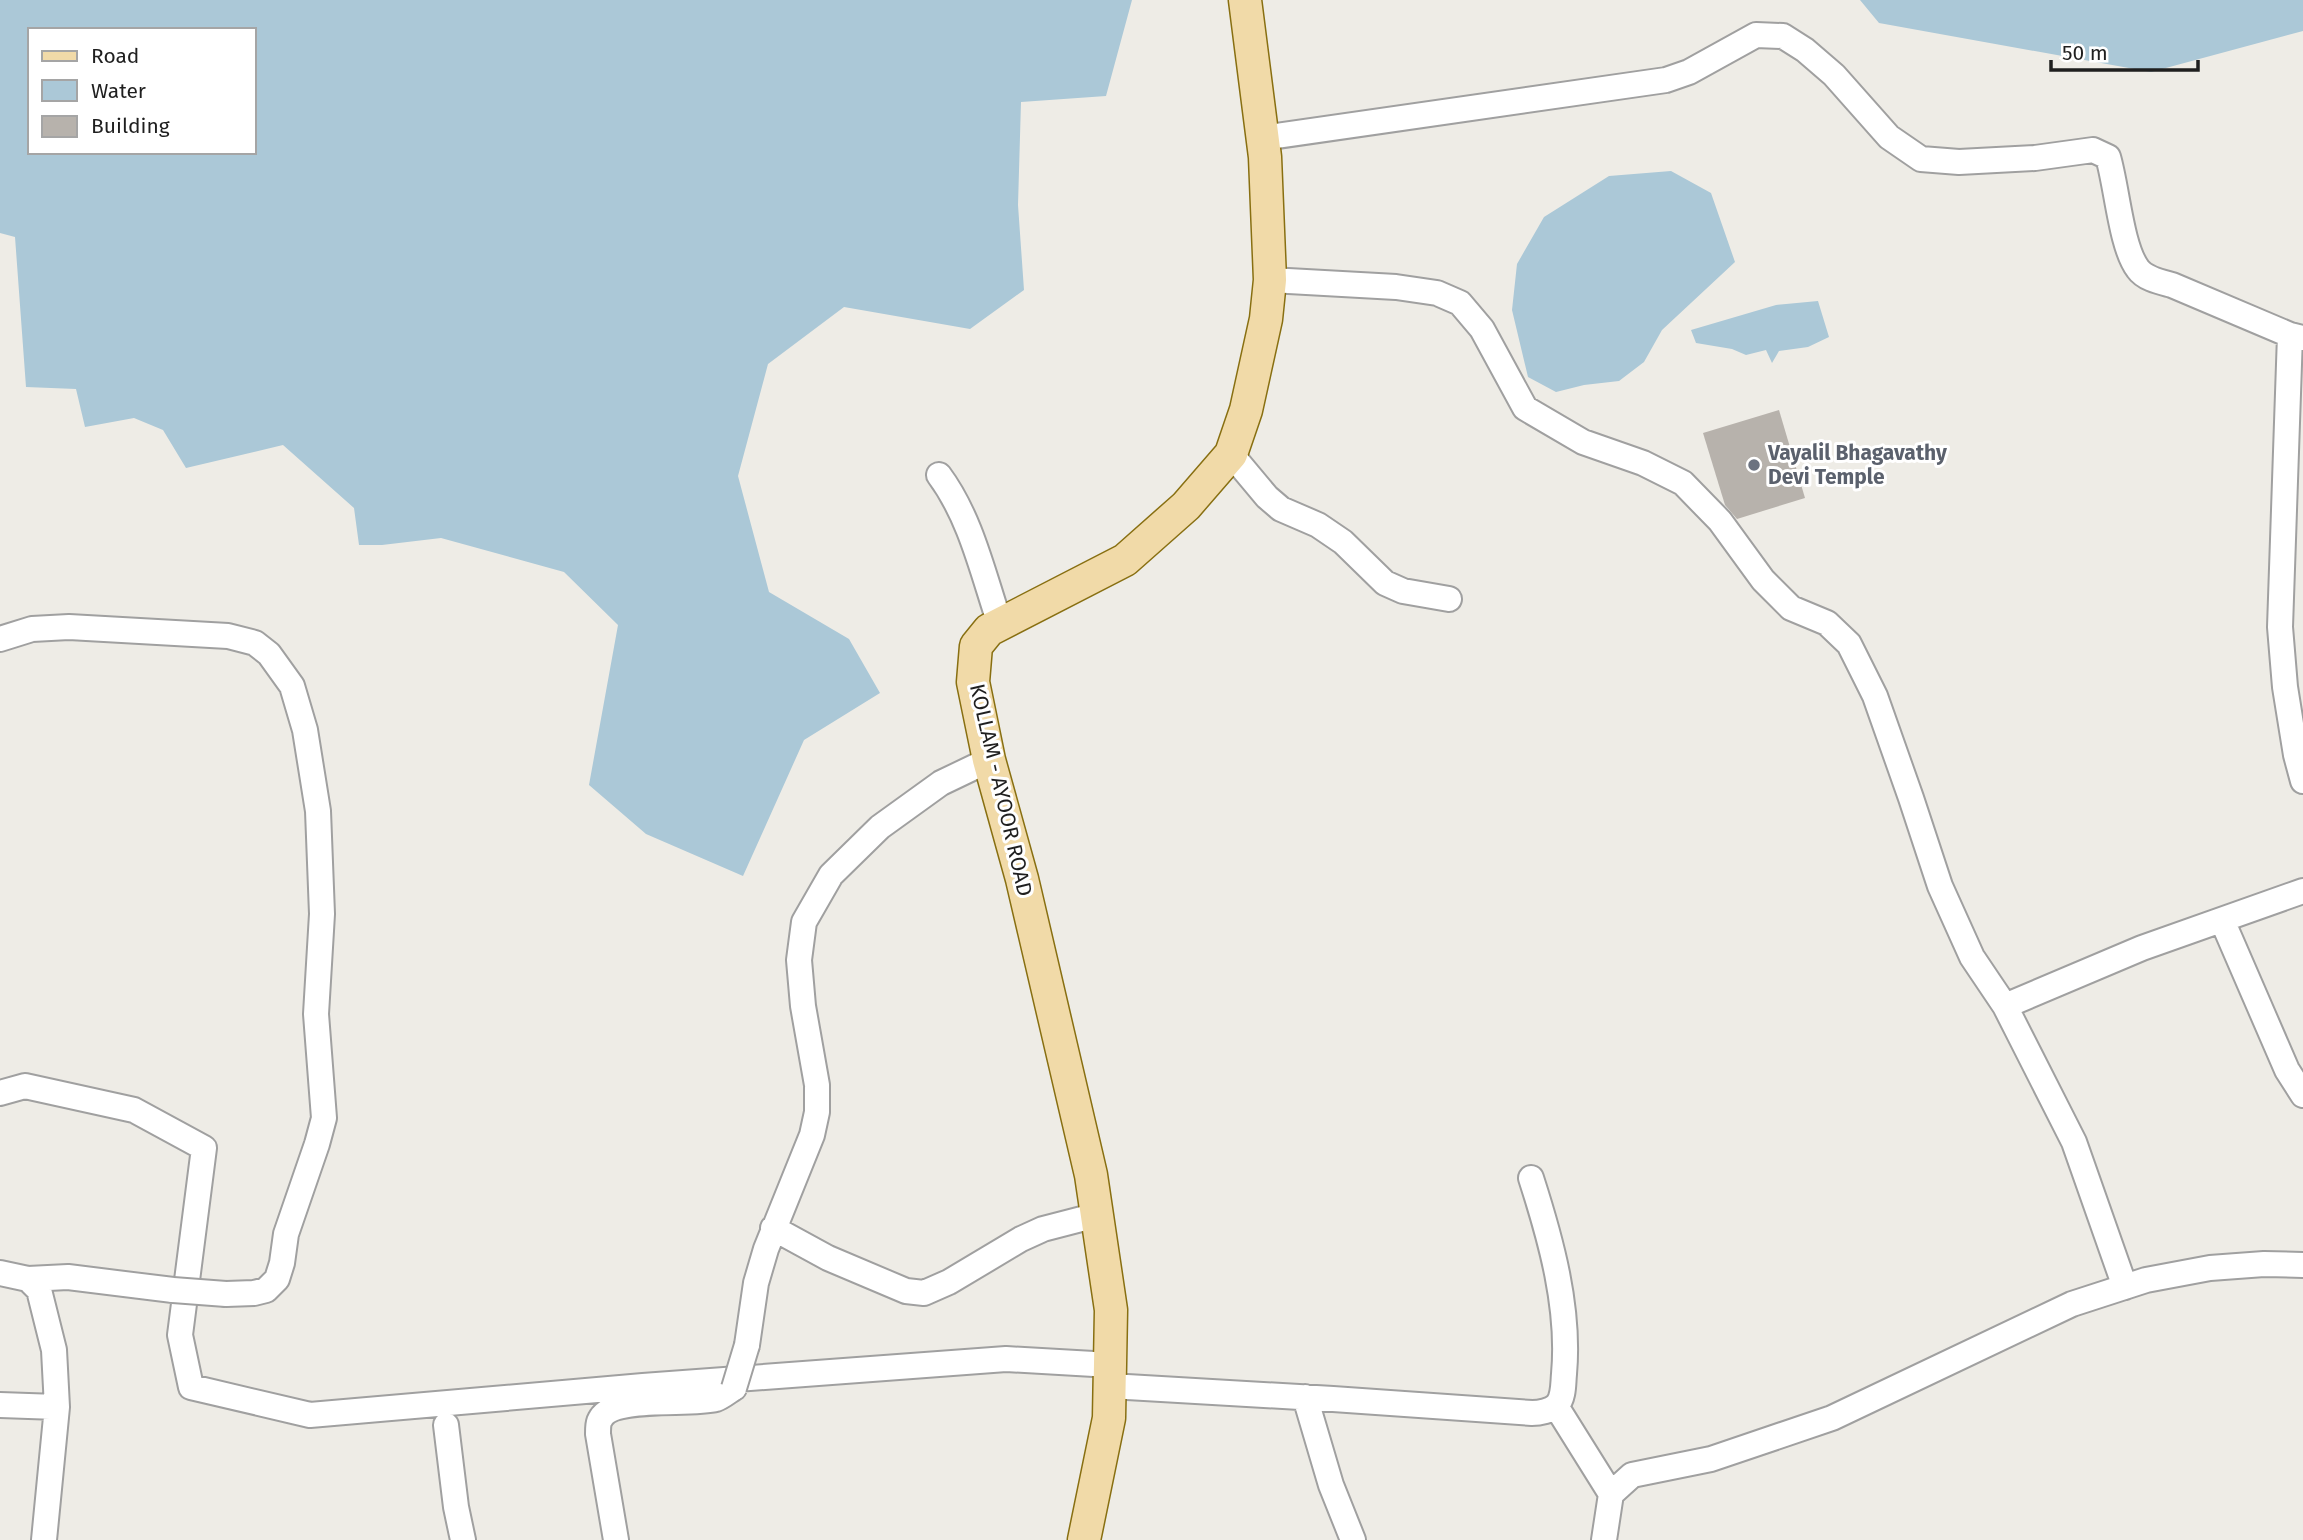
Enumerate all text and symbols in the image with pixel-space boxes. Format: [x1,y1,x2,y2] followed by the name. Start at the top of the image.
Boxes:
[28,28,256,154] legend
[2051,28,2198,72] scale bar
[2062,40,2108,66] text: 50 m
[91,43,139,69] text: Road
[91,78,146,104] text: Water
[91,113,170,139] text: Building
[1767,440,1947,490] place label: Vayalil Bhagavathy Devi Temple
[1746,457,1762,473] marker: Vayalil Bhagavathy Devi Temple
[964,681,1038,899] street label: KOLLAM - AYOOR ROAD

